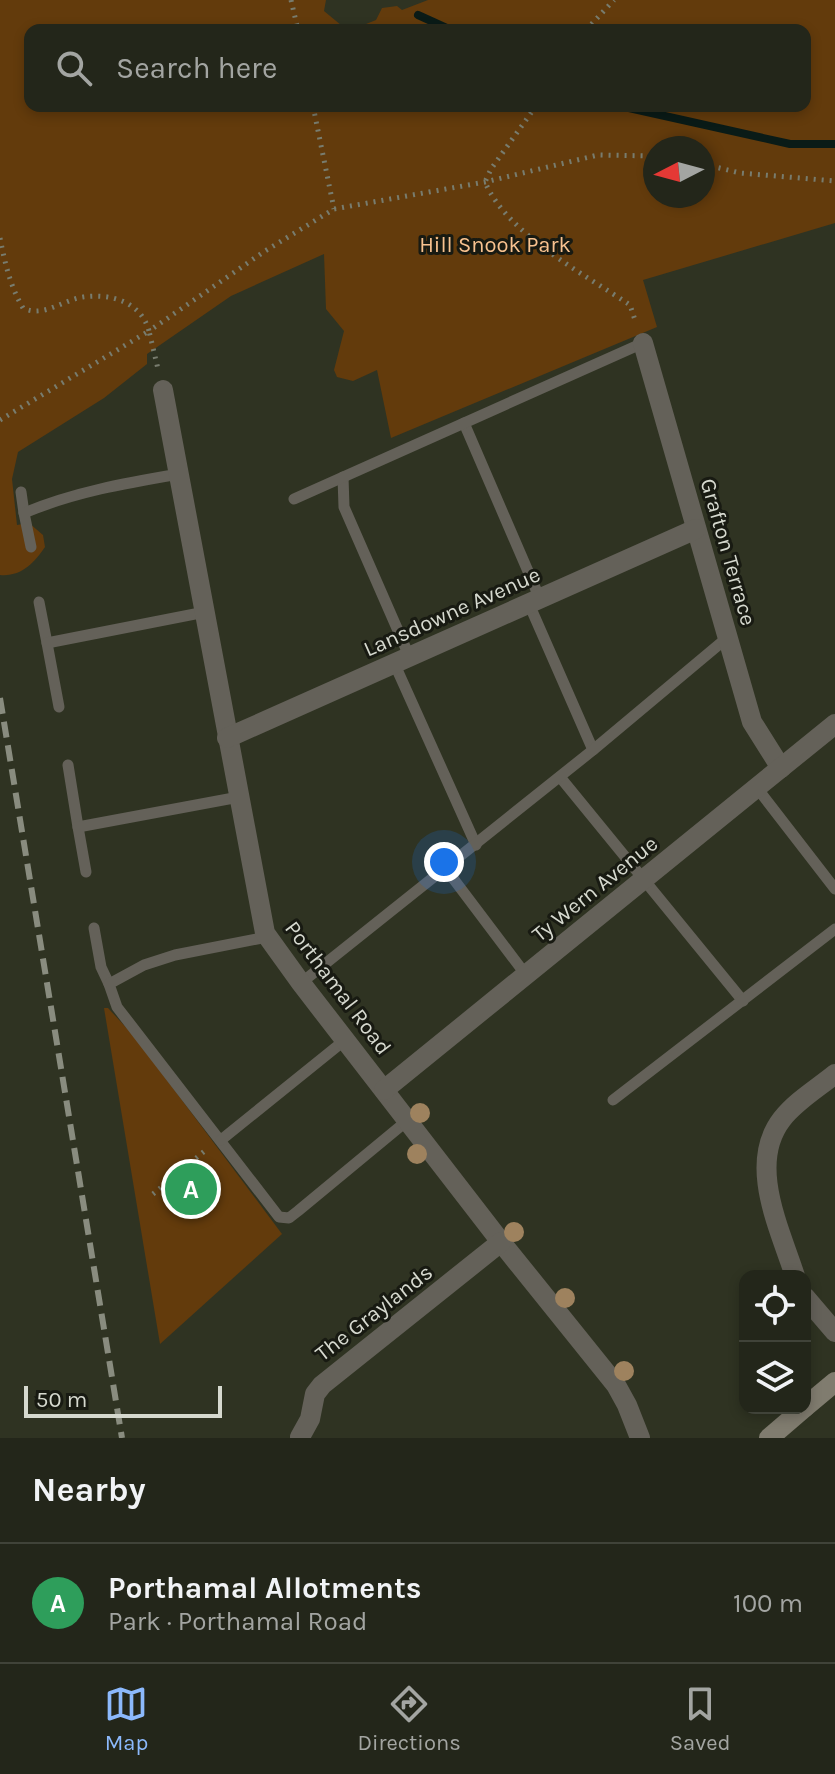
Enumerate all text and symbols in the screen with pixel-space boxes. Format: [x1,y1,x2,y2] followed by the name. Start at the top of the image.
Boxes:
[24,24,811,112] search box
[52,46,96,90] icon: search
[116,50,277,86] text: Search here
[643,136,715,208] north arrow
[419,232,571,258] park label: Hill Snook Park
[695,475,761,629] street label: Grafton Terrace
[360,561,544,663] street label: Lansdowne Avenue
[527,830,663,948] street label: Ty Wern Avenue
[424,842,464,882] your location
[279,916,397,1060] street label: Porthamal Road
[165,1159,217,1219] pin: A
[310,1259,438,1367] street label: The Graylands
[739,1270,811,1414] map controls
[739,1270,811,1342] button: locate
[739,1342,811,1414] button: layers
[24,1382,222,1418] scale bar
[36,1387,87,1413] text: 50 m
[32,1470,146,1510] text: Nearby
[108,1570,422,1606] text: Porthamal Allotments
[50,1588,66,1619] text: A
[733,1588,803,1619] text: 100 m
[108,1606,367,1637] text: Park · Porthamal Road
[104,1682,148,1756] tab: Map
[357,1682,461,1756] tab: Directions
[670,1682,731,1756] tab: Saved

